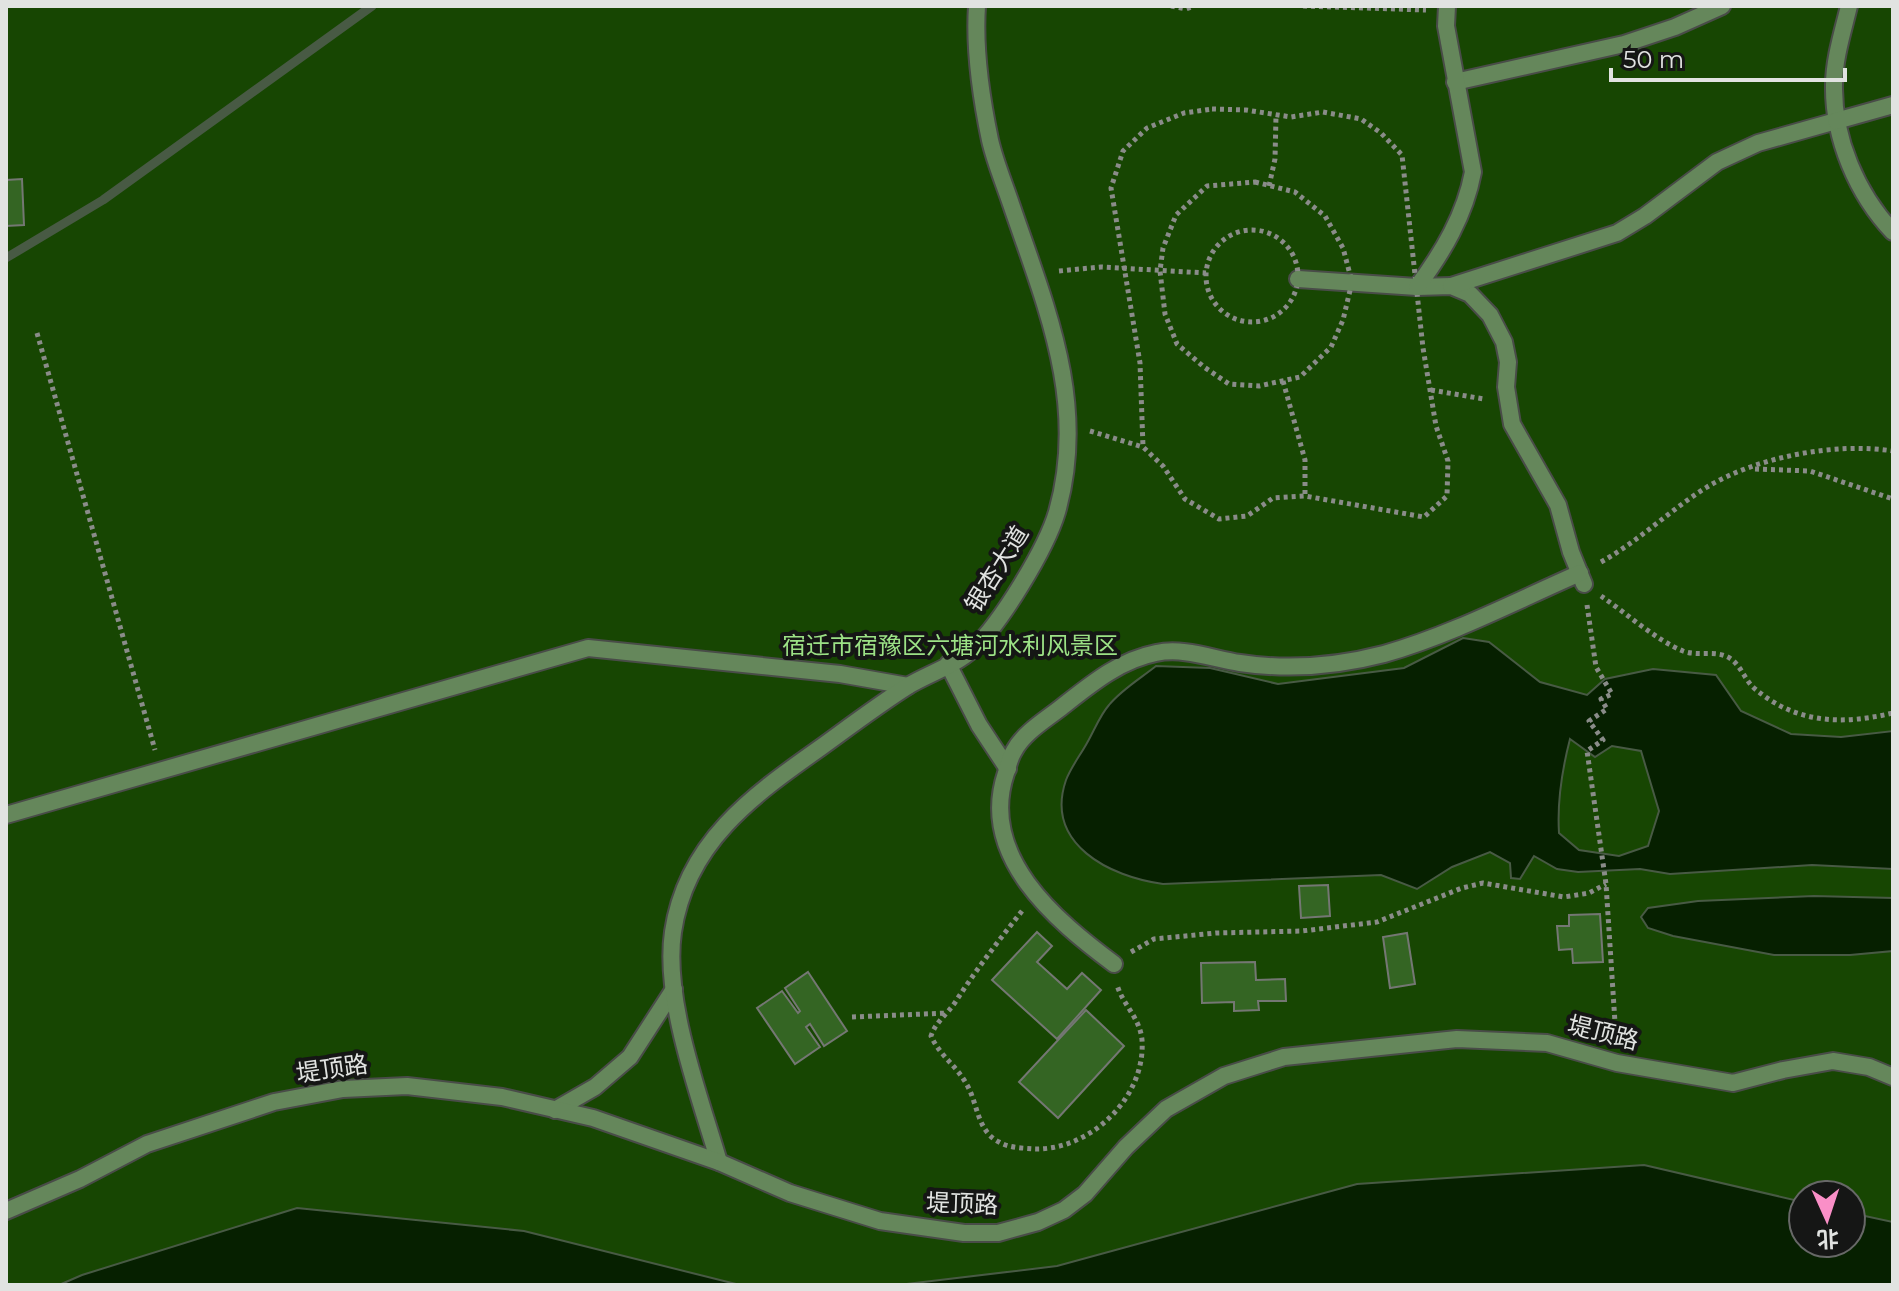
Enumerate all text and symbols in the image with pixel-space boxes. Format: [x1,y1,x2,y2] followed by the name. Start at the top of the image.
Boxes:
[1611,32,1845,82] scale bar
[1623,45,1684,74] text: 50 m
[959,520,1034,617] street label: 银杏大道
[782,631,1118,660] park label: 宿迁市宿豫区六塘河水利风景区
[1565,1010,1642,1055] street label: 堤顶路
[294,1049,370,1088] street label: 堤顶路
[1787,1179,1867,1259] north arrow
[926,1188,999,1219] street label: 堤顶路
[1816,1224,1840,1253] text: 北

